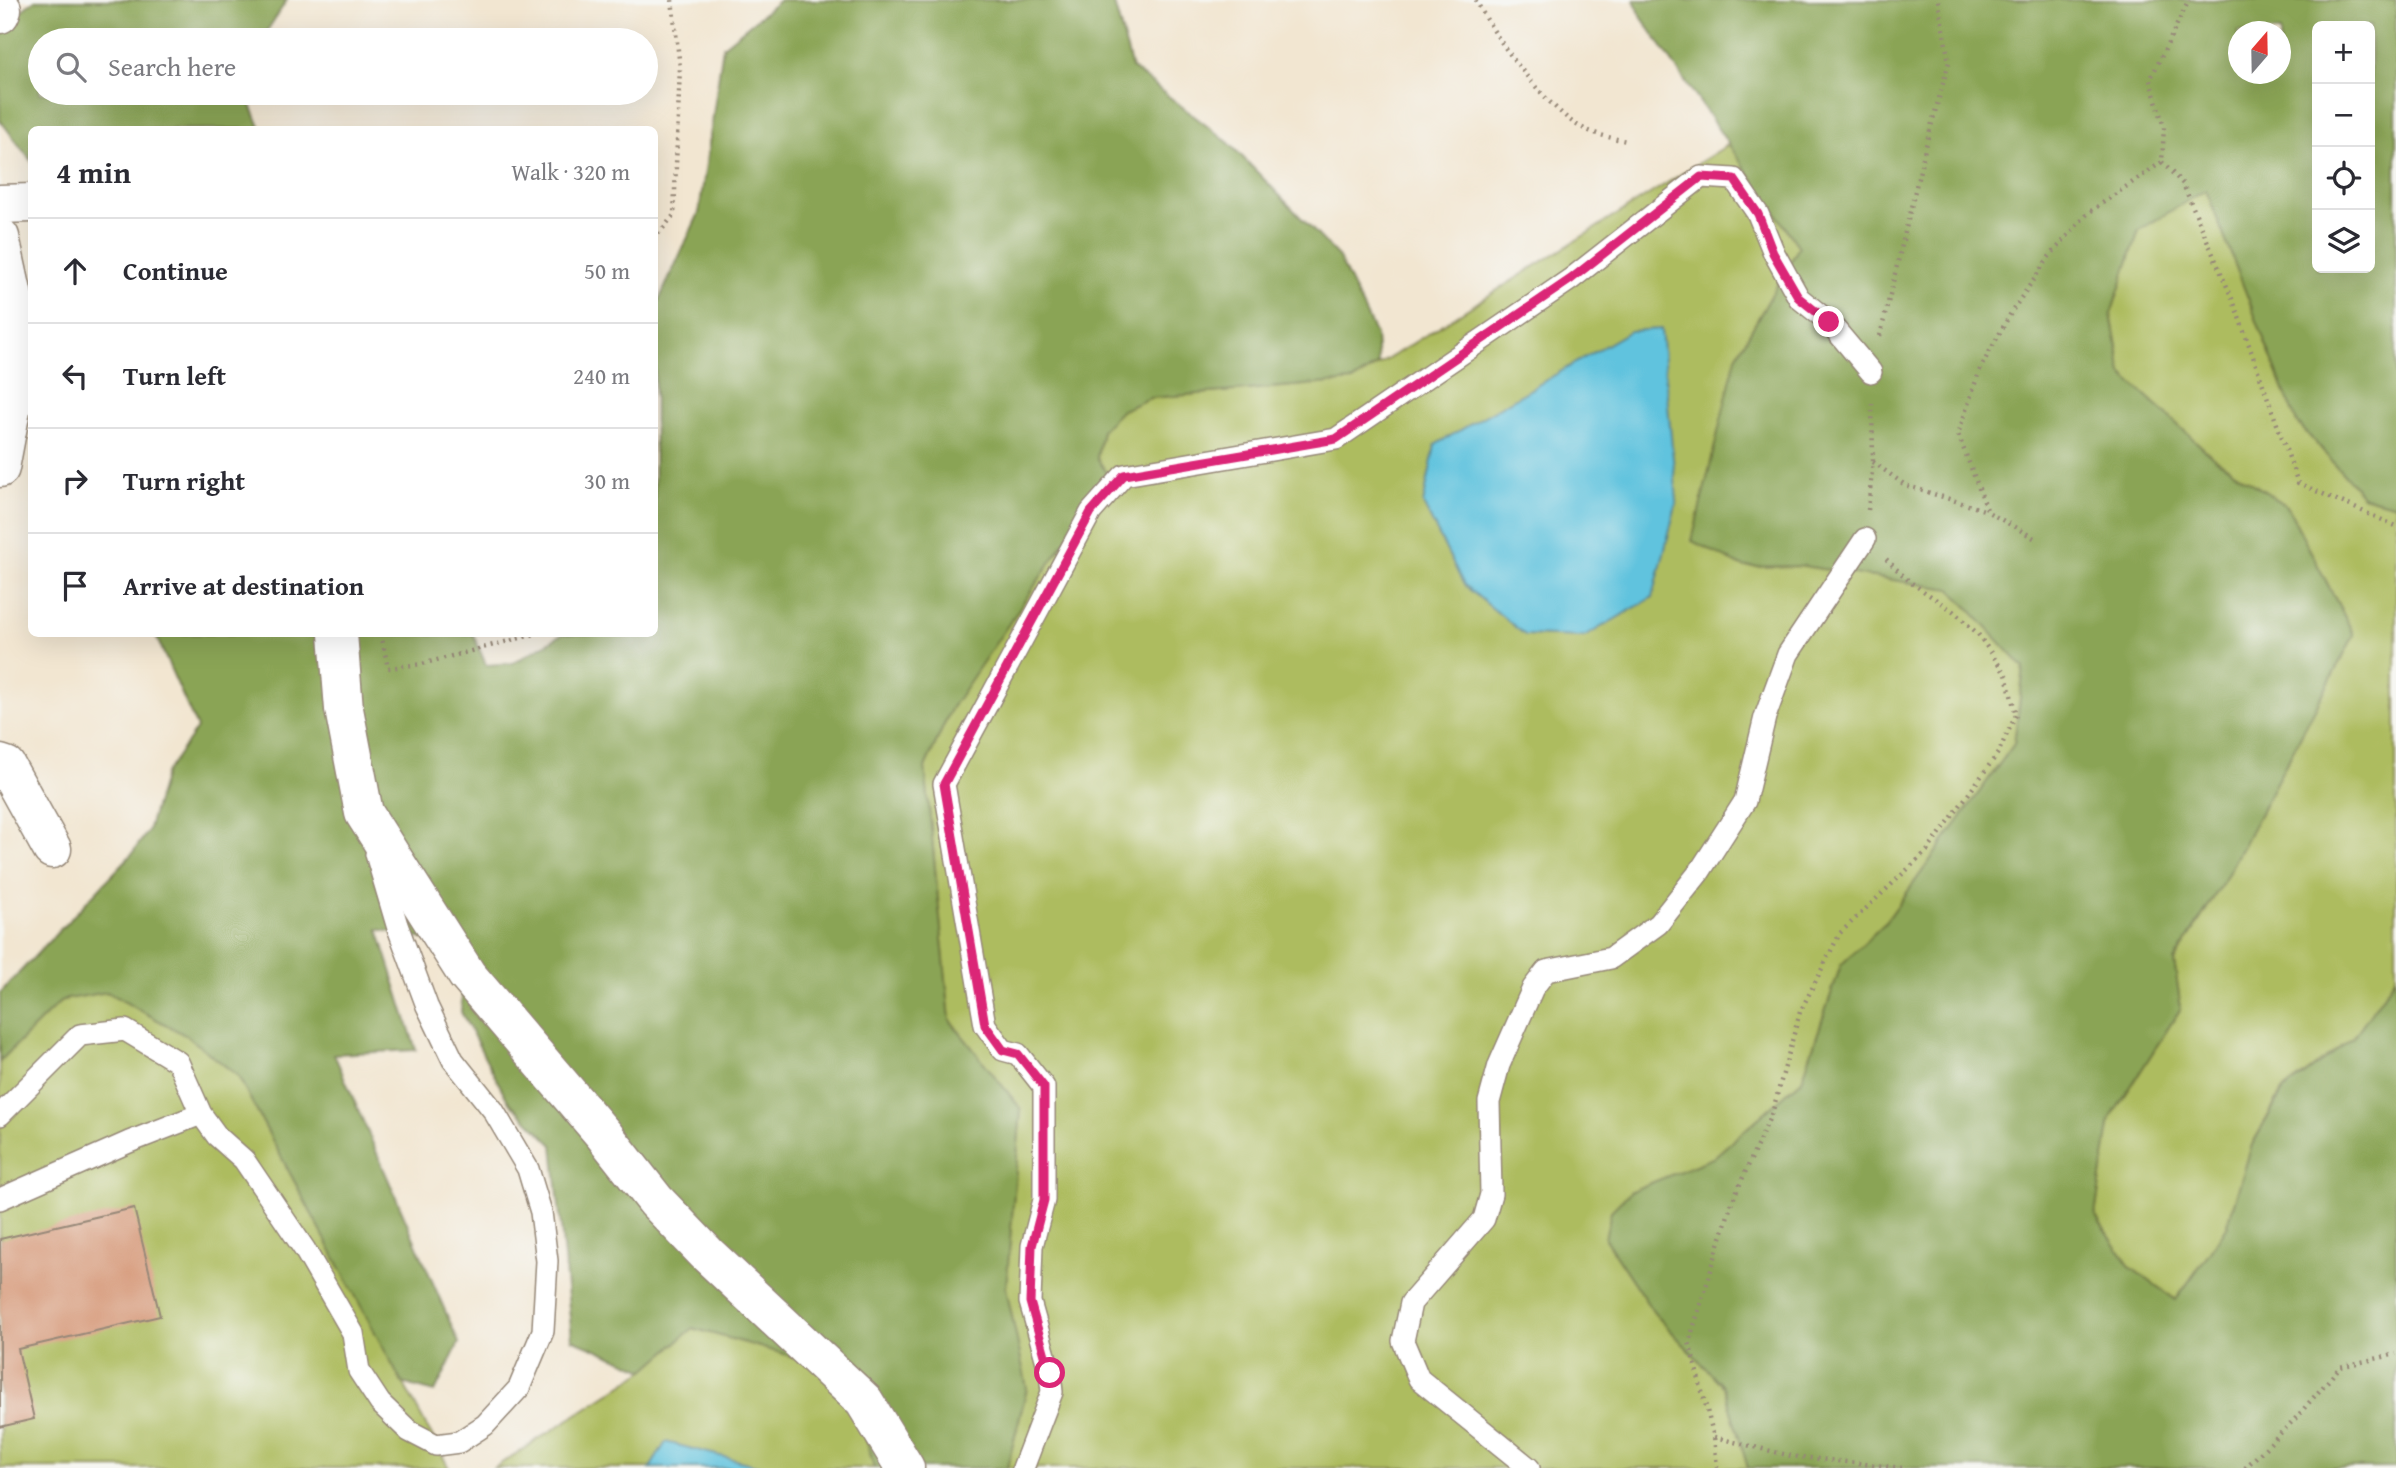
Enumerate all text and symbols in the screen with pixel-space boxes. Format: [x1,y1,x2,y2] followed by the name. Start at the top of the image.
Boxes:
[2228,21,2291,84] north arrow
[2312,21,2375,273] map controls
[2312,21,2375,84] button: +
[28,28,658,105] search box
[108,47,236,86] text: Search here
[52,48,90,86] icon: search
[2312,84,2375,147] button: −
[2312,147,2375,210] button: locate
[56,150,131,194] text: 4 min
[511,155,630,188] text: Walk · 320 m
[2312,210,2375,273] button: layers
[123,251,228,290] text: Continue
[56,252,94,290] icon: ahead
[584,254,630,287] text: 50 m
[1813,306,1844,337] route end
[123,356,226,395] text: Turn left
[56,357,94,395] icon: left
[573,359,630,392] text: 240 m
[123,461,245,500] text: Turn right
[56,462,94,500] icon: right
[584,464,630,497] text: 30 m
[123,566,364,605] text: Arrive at destination
[56,567,94,605] icon: arrive
[1034,1357,1065,1388] route start

